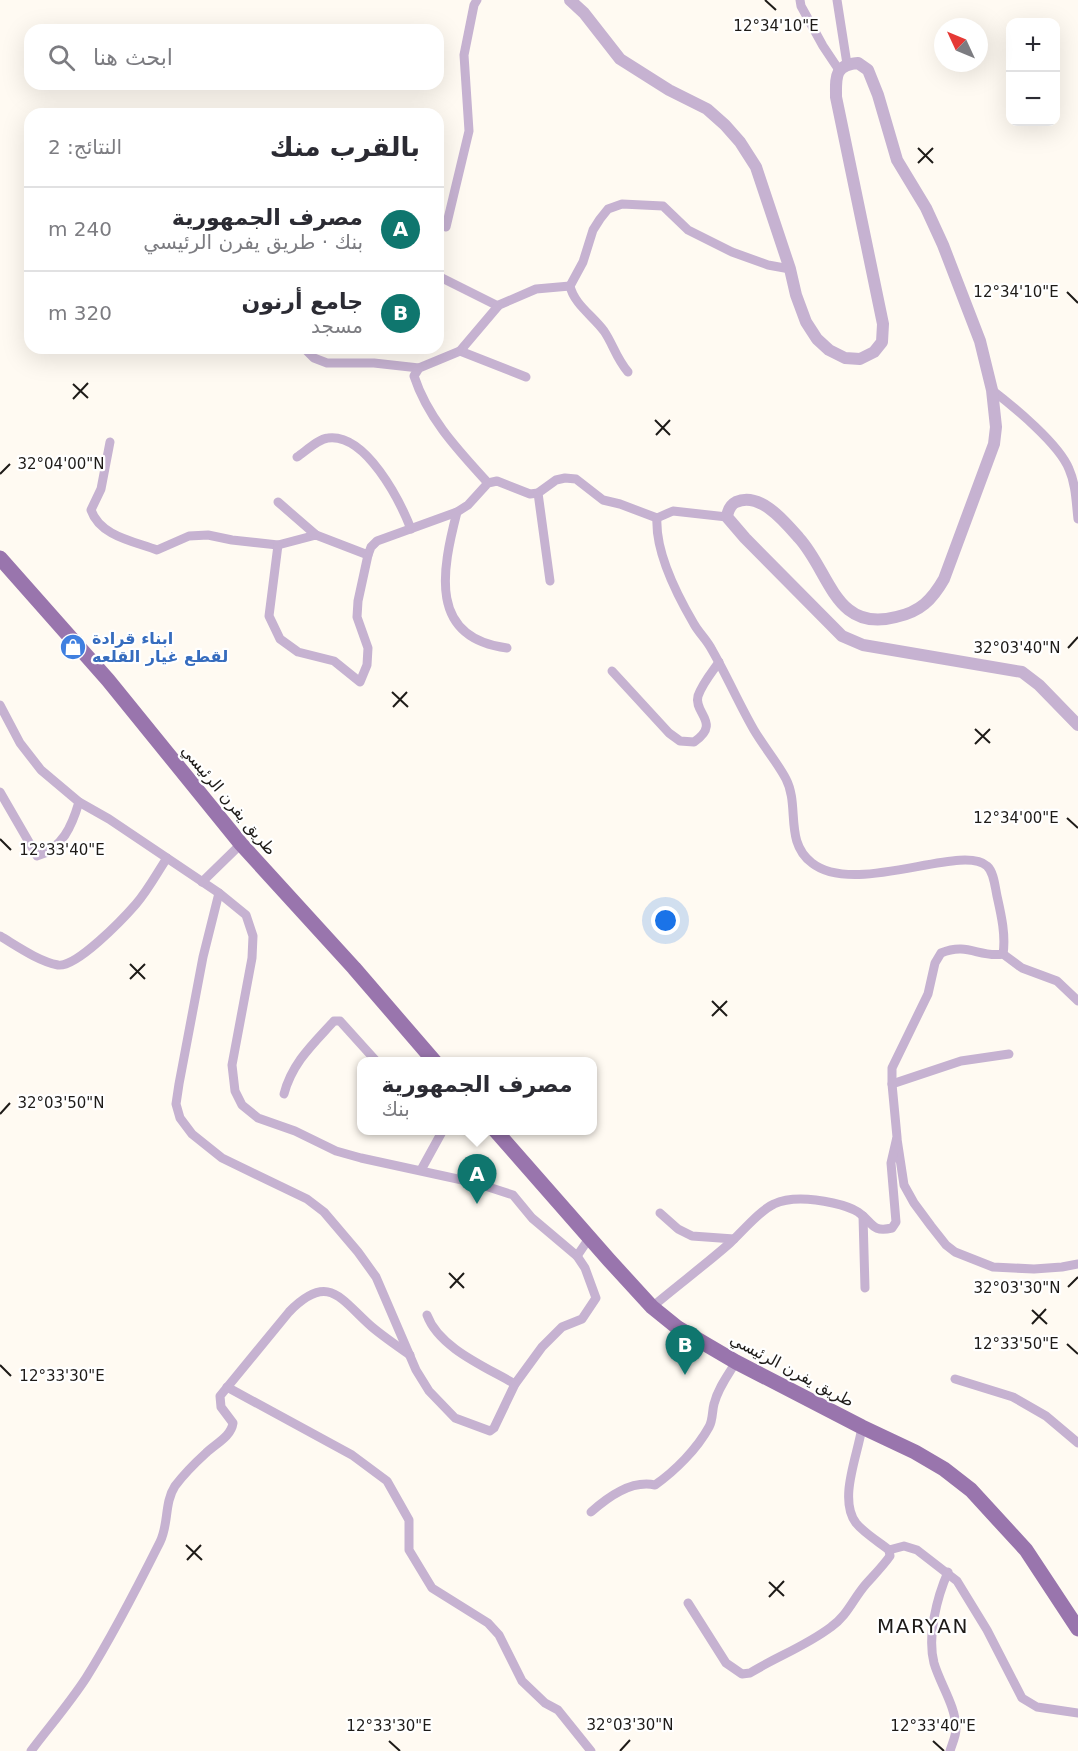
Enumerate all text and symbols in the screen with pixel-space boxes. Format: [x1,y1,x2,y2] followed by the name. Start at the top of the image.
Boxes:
[733,17,819,35] text: 12°34'10"E
[934,18,988,72] north arrow
[1006,18,1060,126] map controls
[1006,18,1060,72] button: +
[24,24,444,90] search box
[45,41,78,74] icon: search
[93,45,173,70] text: ابحث هنا
[1006,72,1060,126] button: −
[270,132,420,162] text: بالقرب منك
[48,135,122,159] text: النتائج: 2
[172,205,363,230] text: مصرف الجمهورية
[48,217,112,241] text: 240 m
[393,217,408,241] text: A
[143,230,363,254] text: بنك · طريق يفرن الرئيسي
[973,283,1059,301] text: 12°34'10"E
[242,289,363,314] text: جامع أرنون
[48,301,112,325] text: 320 m
[393,301,408,325] text: B
[311,314,363,338] text: مسجد
[17,455,105,473] text: 32°04'00"N
[92,629,228,666] place label: ابناء قرادة لقطع غيار القلعه
[58,632,88,662] shop icon: ابناء قرادة لقطع غيار القلعه
[973,639,1061,657] text: 32°03'40"N
[177,741,281,859] street label: طريق يفرن الرئيسي
[973,809,1059,827] text: 12°34'00"E
[19,841,105,859] text: 12°33'40"E
[651,906,680,935] your location
[357,1057,597,1135] popup
[381,1072,573,1097] text: مصرف الجمهورية
[17,1094,105,1112] text: 32°03'50"N
[381,1097,410,1121] text: بنك
[458,1154,496,1204] pin: A
[973,1279,1061,1297] text: 32°03'30"N
[666,1326,704,1375] pin: B
[726,1329,857,1412] street label: طريق يفرن الرئيسي
[973,1335,1059,1353] text: 12°33'50"E
[19,1367,105,1385] text: 12°33'30"E
[877,1614,969,1638] district label: MARYAN
[586,1716,674,1734] text: 32°03'30"N
[346,1717,432,1735] text: 12°33'30"E
[890,1717,976,1735] text: 12°33'40"E

